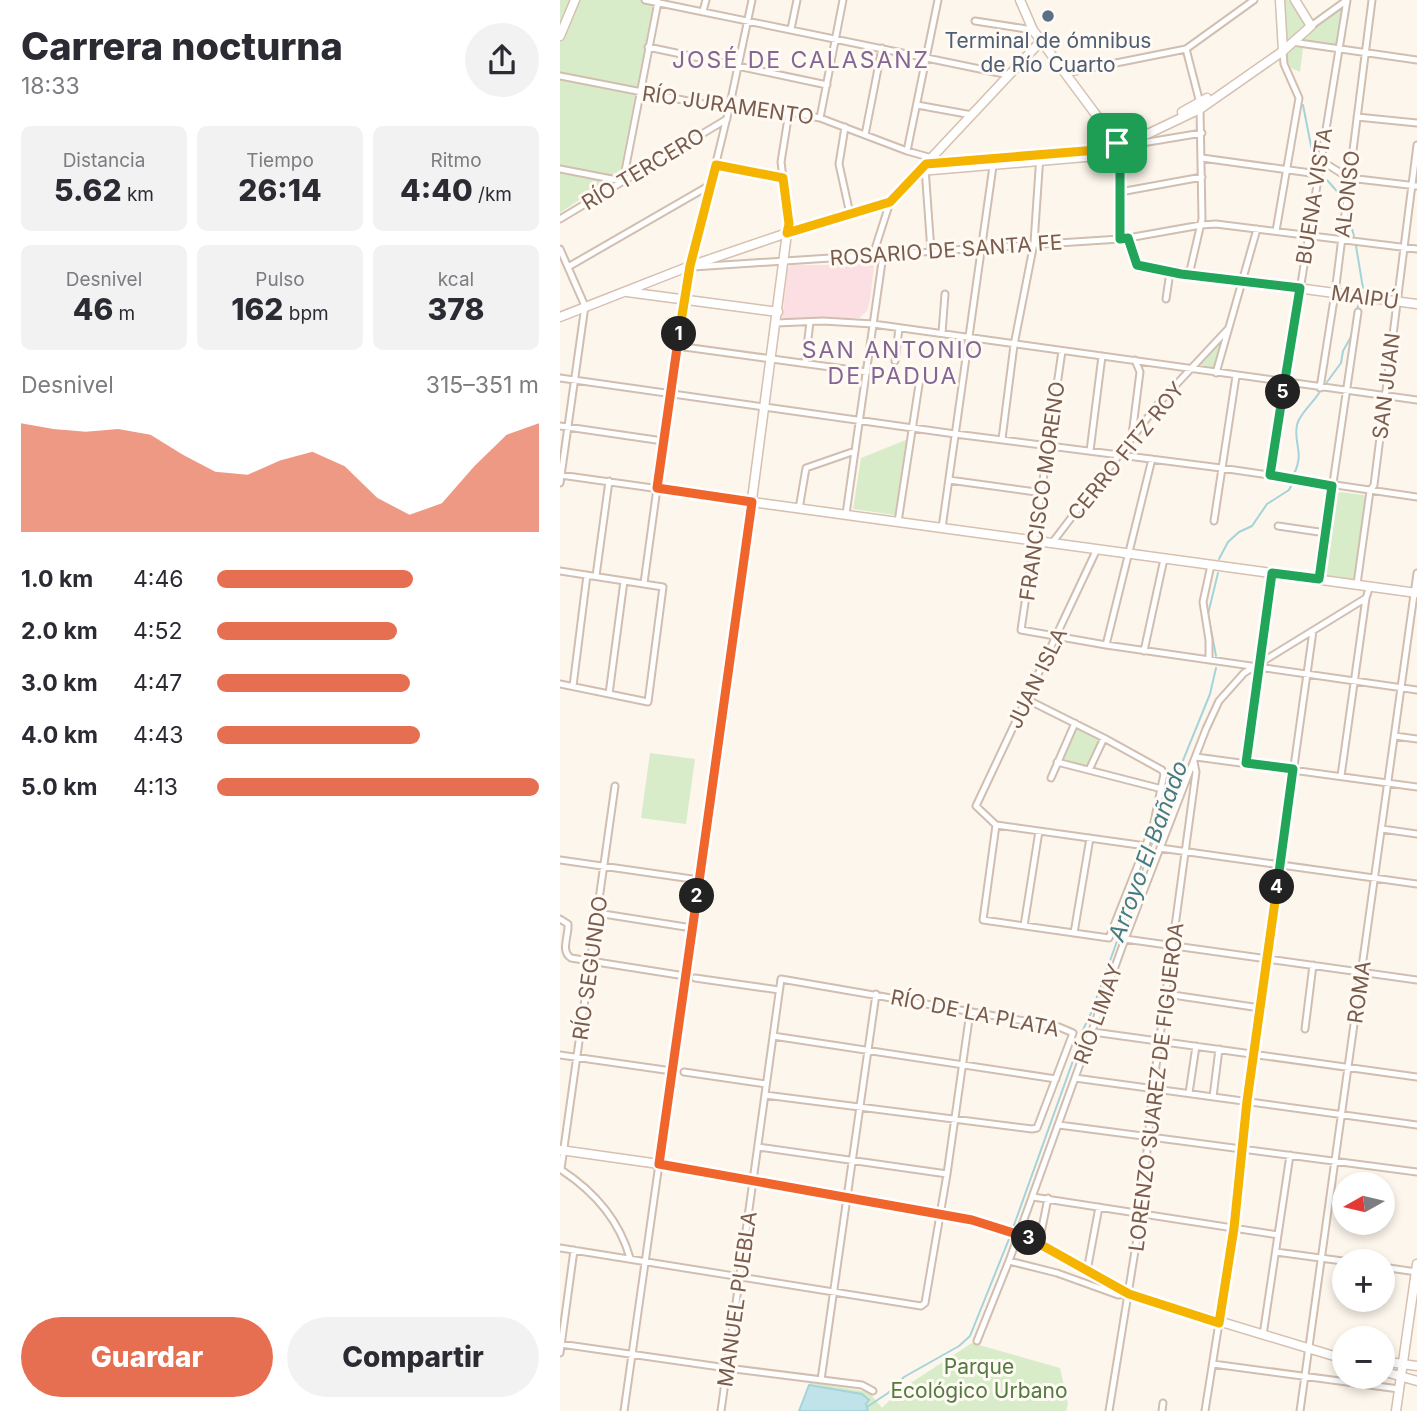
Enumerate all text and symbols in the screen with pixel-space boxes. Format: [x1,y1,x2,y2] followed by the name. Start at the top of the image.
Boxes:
[1040,8,1056,24] marker: Terminal de ómnibus de Río Cuarto
[21,23,343,69] text: Carrera nocturna
[465,23,539,97] button: share
[945,28,1151,77] place label: Terminal de ómnibus de Río Cuarto
[672,46,930,74] district label: JOSÉ DE CALASANZ
[21,72,80,100] text: 18:33
[641,80,816,129] street label: RÍO JURAMENTO
[1087,113,1147,173] pin
[577,122,709,215] street label: RÍO TERCERO
[1098,124,1136,162] icon: arrive
[1291,126,1337,266] street label: BUENA VISTA
[63,149,145,172] text: Distancia
[246,149,314,172] text: Tiempo
[430,149,482,172] text: Ritmo
[1329,149,1365,239] street label: ALONSO
[54,172,122,208] text: 5.62
[238,172,322,208] text: 26:14
[400,172,473,208] text: 4:40
[122,183,154,206] text: km
[473,183,512,206] text: /km
[829,229,1063,271] street label: ROSARIO DE SANTA FE
[66,268,142,291] text: Desnivel
[255,268,305,291] text: Pulso
[438,268,474,291] text: kcal
[1330,279,1401,314] street label: MAIPÚ
[73,291,113,327] text: 46
[231,291,283,327] text: 162
[428,291,484,327] text: 378
[113,302,135,325] text: m
[283,302,329,325] text: bpm
[662,316,696,352] pin: 1
[674,322,683,345] text: 1
[1367,331,1405,441] street label: SAN JUAN
[802,336,984,390] district label: SAN ANTONIO DE PADUA
[21,371,114,399] text: Desnivel
[426,371,539,399] text: 315–351 m
[1266,374,1300,410] pin: 5
[1063,377,1189,525] street label: CERRO FITZ ROY
[1014,380,1070,602] street label: FRANCISCO MORENO
[1276,380,1289,403] text: 5
[21,565,93,593] text: 1.0 km
[133,565,184,593] text: 4:46
[21,617,98,645] text: 2.0 km
[133,617,183,645] text: 4:52
[1002,624,1072,732] street label: JUAN ISLA
[21,669,98,697] text: 3.0 km
[133,669,182,697] text: 4:47
[21,721,98,749] text: 4.0 km
[133,721,184,749] text: 4:43
[1102,757,1194,946] water label: Arroyo El Bañado
[21,773,97,801] text: 5.0 km
[133,773,178,801] text: 4:13
[1260,870,1294,904] pin: 4
[1270,875,1283,898] text: 4
[680,878,714,914] pin: 2
[691,884,702,907] text: 2
[567,894,613,1042] street label: RÍO SEGUNDO
[1123,921,1189,1253] street label: LORENZO SUAREZ DE FIGUEROA
[1342,959,1376,1025] street label: ROMA
[1067,960,1128,1068] street label: RÍO LIMAY
[889,983,1062,1042] street label: RÍO DE LA PLATA
[1332,1172,1395,1236] north arrow
[1332,1172,1395,1389] map controls
[712,1210,762,1388] street label: MANUEL PUEBLA
[1012,1220,1046,1256] pin: 3
[1022,1226,1035,1249] text: 3
[1332,1249,1395,1312] button: +
[21,1317,273,1397] button: Guardar
[287,1317,539,1397] button: Compartir
[1332,1326,1395,1389] button: −
[890,1354,1068,1403] park label: Parque Ecológico Urbano

